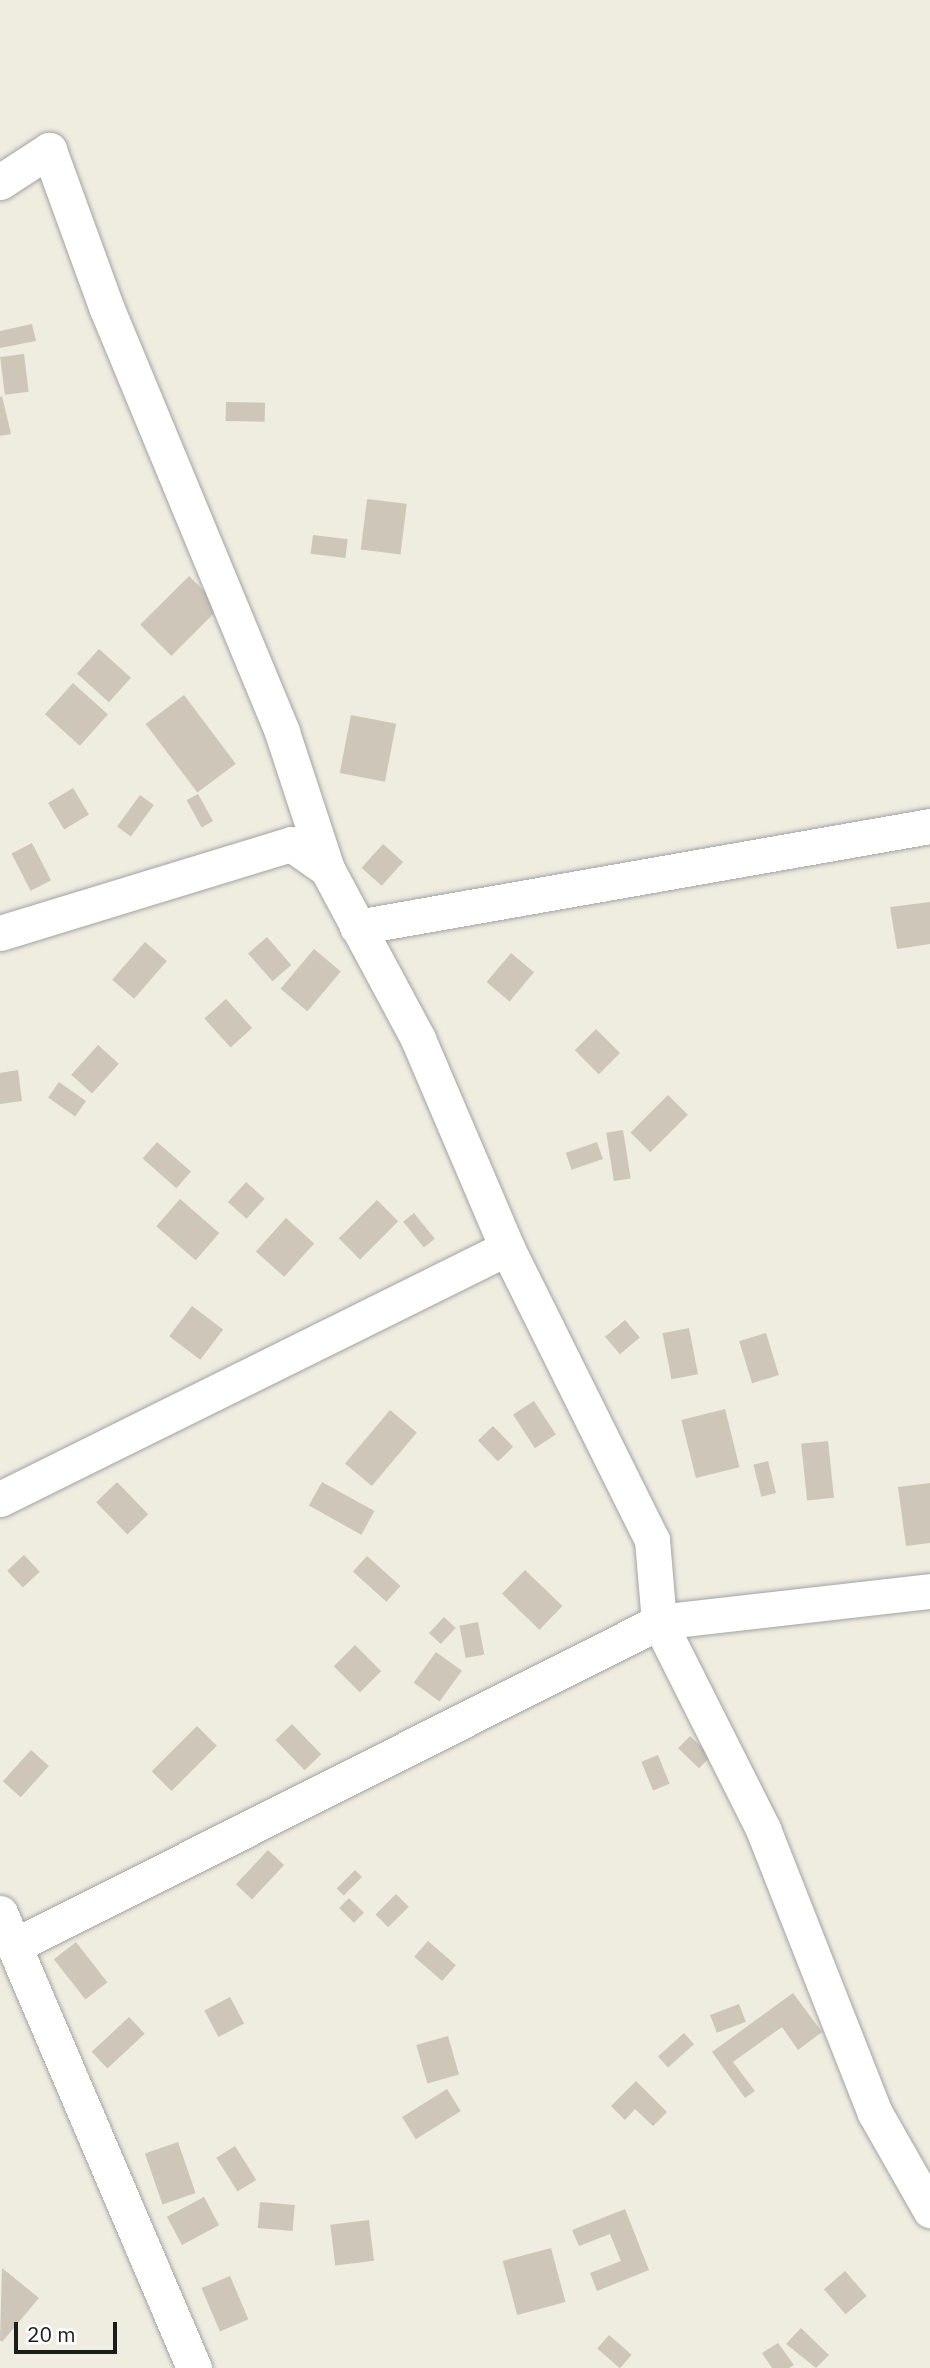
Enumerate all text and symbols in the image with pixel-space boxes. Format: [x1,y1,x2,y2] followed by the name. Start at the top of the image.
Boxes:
[18,2308,121,2352] scale bar
[27,2320,76,2348] text: 20 m

